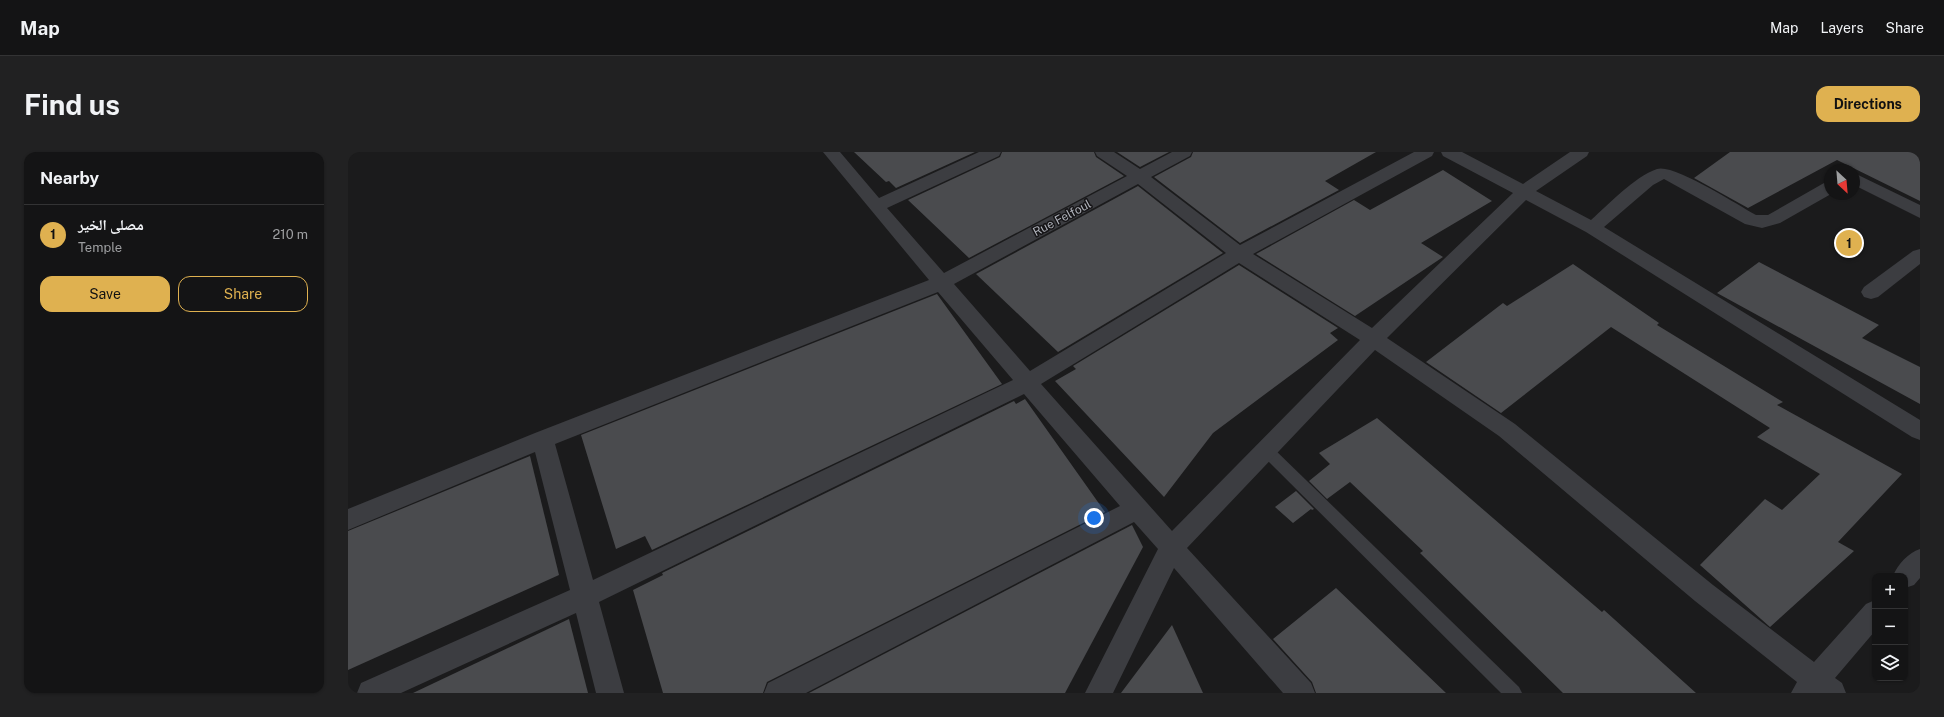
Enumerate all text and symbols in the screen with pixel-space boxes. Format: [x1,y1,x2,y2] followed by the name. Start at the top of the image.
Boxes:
[20,17,60,39] text: Map
[1770,20,1798,36] text: Map
[1820,20,1864,36] text: Layers
[1886,20,1924,36] text: Share
[1816,86,1920,122] button: Directions
[24,88,120,121] text: Find us
[1824,164,1860,200] north arrow
[40,168,99,188] text: Nearby
[1031,197,1094,239] street label: Rue Felfoul
[78,216,144,233] text: مصلى الخير
[50,227,56,242] text: 1
[273,227,308,242] text: 210 m
[1836,228,1862,258] pin: 1
[78,240,122,255] text: Temple
[40,276,170,312] button: Save
[178,276,308,312] button: Share
[1084,508,1104,528] your location
[1872,573,1908,681] map controls
[1872,573,1908,609] button: +
[1872,609,1908,645] button: −
[1872,645,1908,681] button: layers

